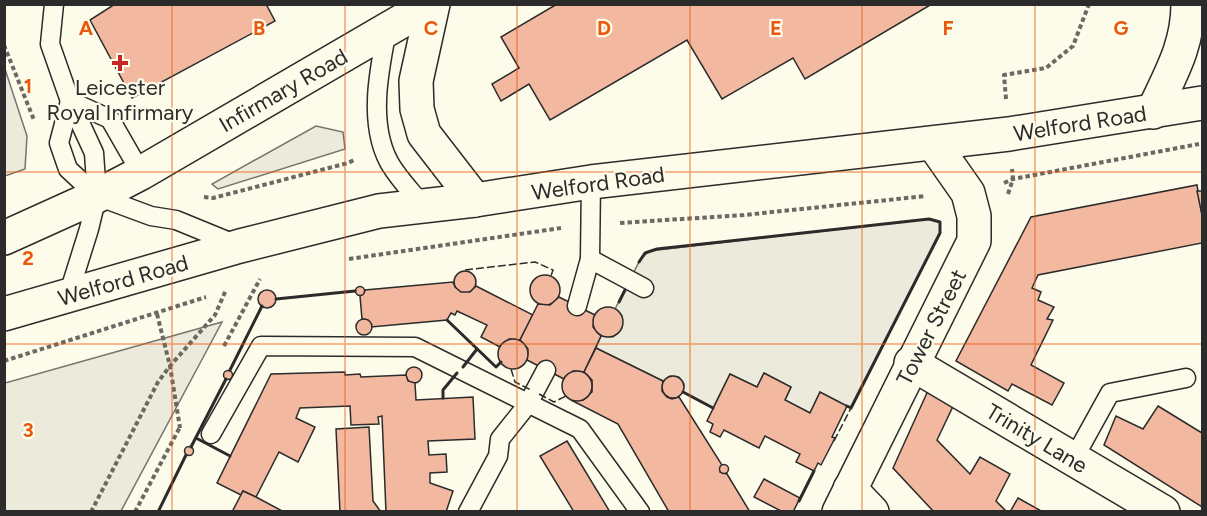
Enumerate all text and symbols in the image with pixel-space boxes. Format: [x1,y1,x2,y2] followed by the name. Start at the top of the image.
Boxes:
[79,16,94,40] text: A
[253,16,265,40] text: B
[424,16,438,40] text: C
[597,16,611,40] text: D
[770,16,782,40] text: E
[942,16,954,40] text: F
[1114,16,1129,40] text: G
[214,43,352,138] street label: Infirmary Road
[111,54,129,72] marker: Leicester Royal Infirmary
[24,74,32,98] text: 1
[47,74,194,126] place label: Leicester Royal Infirmary
[1012,100,1149,147] street label: Welford Road
[530,161,666,206] street label: Welford Road
[22,246,34,270] text: 2
[55,249,191,312] street label: Welford Road
[891,265,972,390] street label: Tower Street
[981,398,1092,479] street label: Trinity Lane
[22,418,34,442] text: 3

